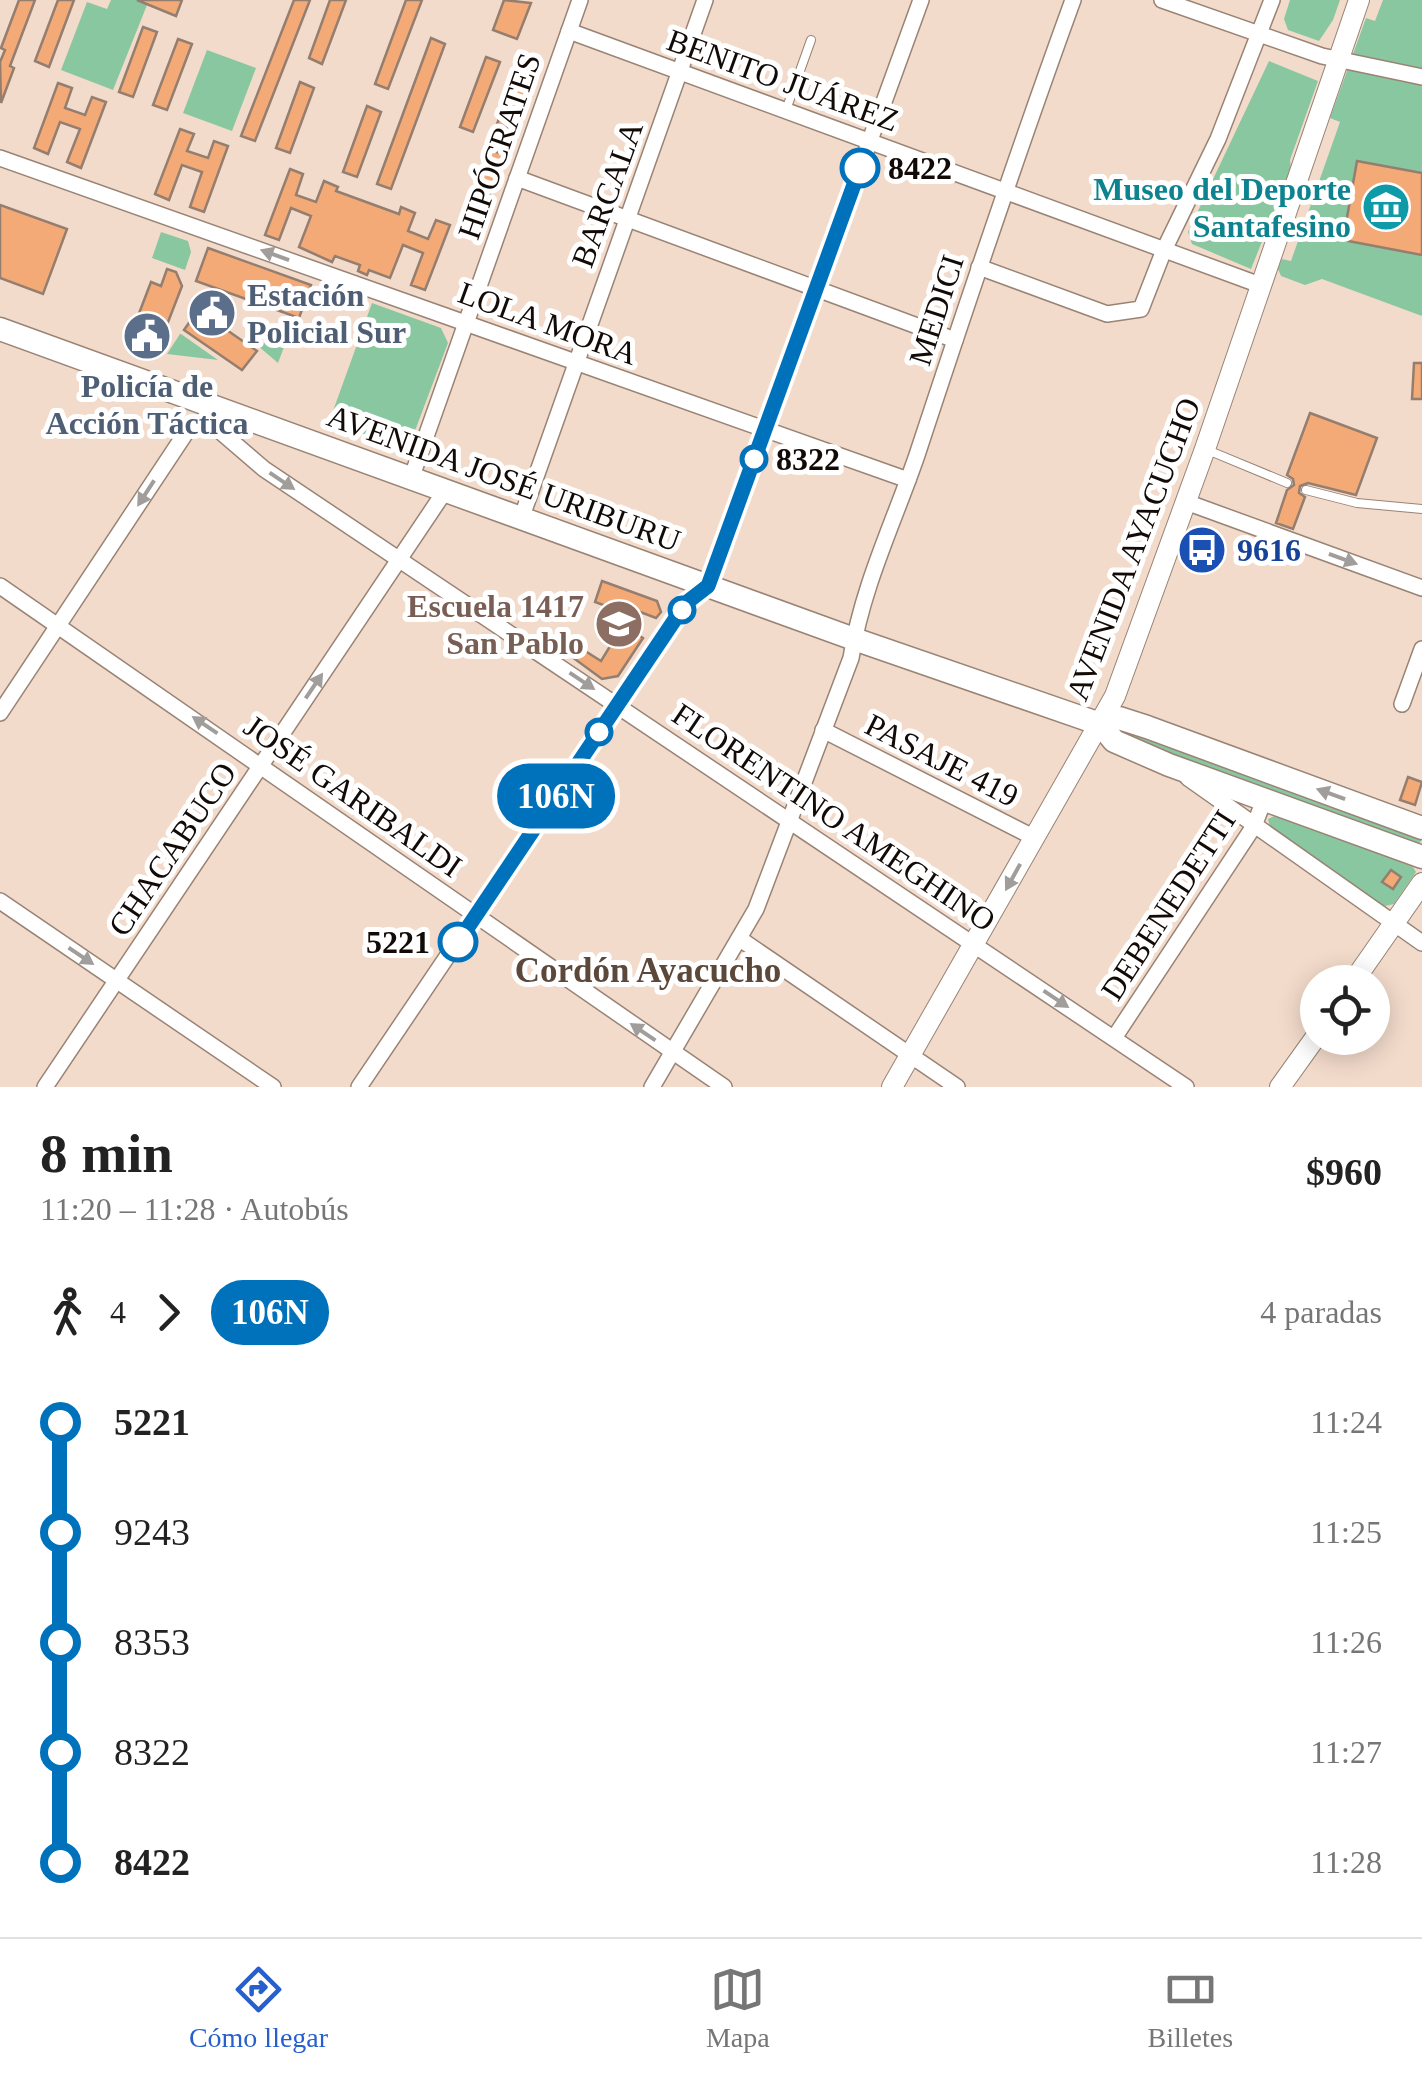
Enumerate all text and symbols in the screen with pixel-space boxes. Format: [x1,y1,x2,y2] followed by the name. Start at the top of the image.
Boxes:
[662,21,904,139] street label: BENITO JUÁREZ
[450,49,548,243] street label: HIPÓCRATES
[564,116,650,272] street label: BARCALA
[841,149,879,187] marker: 8422
[888,150,952,186] place label: 8422
[1093,171,1351,244] place label: Museo del Deporte Santafesino
[1360,181,1412,233] museum icon: Museo del Deporte Santafesino
[259,247,289,262] one-way arrow
[901,250,971,370] street label: MEDICI
[454,274,642,372] street label: LOLA MORA
[247,277,406,350] place label: Estación Policial Sur
[186,287,238,339] public building icon: Estación Policial Sur
[121,310,173,362] public building icon: Policía de Acción Táctica
[46,368,248,441] place label: Policía de Acción Táctica
[1059,393,1207,705] street label: AVENIDA AYACUCHO
[323,397,685,559] street label: AVENIDA JOSÉ URIBURU
[776,441,840,477] place label: 8322
[741,446,767,472] marker: 8322
[269,472,296,490] one-way arrow
[137,479,156,507] one-way arrow
[1176,524,1228,576] bus stop icon: 9616
[1237,532,1301,568] place label: 9616
[1329,552,1359,567] one-way arrow
[407,588,584,661] place label: Escuela 1417 San Pablo
[669,597,695,623] unlabelled marker
[593,598,645,650] school or university icon: Escuela 1417 San Pablo
[568,671,595,690] one-way arrow
[304,673,322,700] one-way arrow
[666,695,1002,939] street label: FLORENTINO AMEGHINO
[859,706,1025,814] street label: PASAJE 419
[237,708,469,884] street label: JOSÉ GARIBALDI
[191,717,218,735] one-way arrow
[586,719,612,745] unlabelled marker
[101,756,243,942] street label: CHACABUCO
[486,764,626,828] line badge: 106N
[517,777,595,816] text: 106N
[1315,786,1345,801] one-way arrow
[1093,804,1243,1006] street label: DEBENEDETTI
[1005,863,1023,891] one-way arrow
[439,923,477,961] marker: 5221
[366,924,430,960] place label: 5221
[67,946,94,965] one-way arrow
[515,951,781,990] district label: Cordón Ayacucho
[1300,965,1390,1055] map controls
[1300,965,1390,1055] button: locate
[1043,989,1070,1008] one-way arrow
[630,1023,657,1042] one-way arrow
[40,1123,173,1184] text: 8 min
[1306,1151,1382,1193] text: $960
[40,1191,349,1227] text: 11:20 – 11:28 · Autobús
[40,1285,95,1340] icon: walk
[141,1285,196,1340] icon: forward
[231,1293,309,1332] text: 106N
[110,1294,126,1330] text: 4
[1260,1294,1382,1330] text: 4 paradas
[114,1401,190,1443] text: 5221
[1310,1404,1382,1440] text: 11:24
[114,1511,190,1553] text: 9243
[1310,1514,1382,1550] text: 11:25
[114,1621,190,1663] text: 8353
[1310,1624,1382,1660] text: 11:26
[114,1731,190,1773] text: 8322
[1310,1734,1382,1770] text: 11:27
[114,1841,190,1883] text: 8422
[1310,1844,1382,1880] text: 11:28
[189,1962,328,2054] tab: Cómo llegar
[706,1962,770,2054] tab: Mapa
[1148,1962,1233,2054] tab: Billetes

